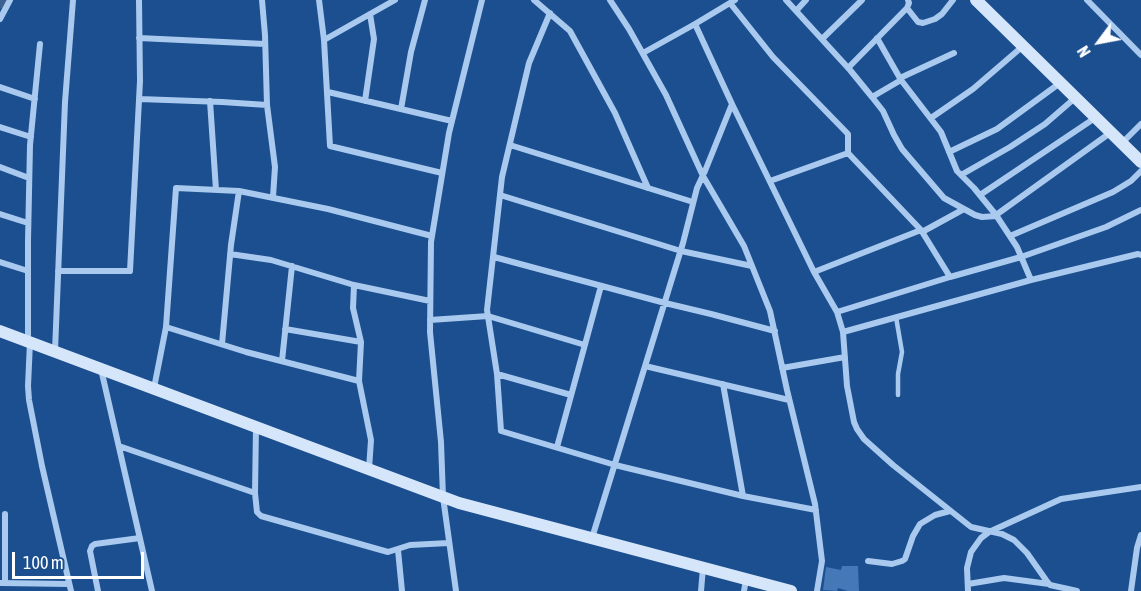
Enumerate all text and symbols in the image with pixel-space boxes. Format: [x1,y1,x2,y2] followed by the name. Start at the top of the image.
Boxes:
[1069,12,1129,72] north arrow
[1074,43,1094,60] text: N
[15,540,147,578] scale bar
[23,552,64,573] text: 100 m

